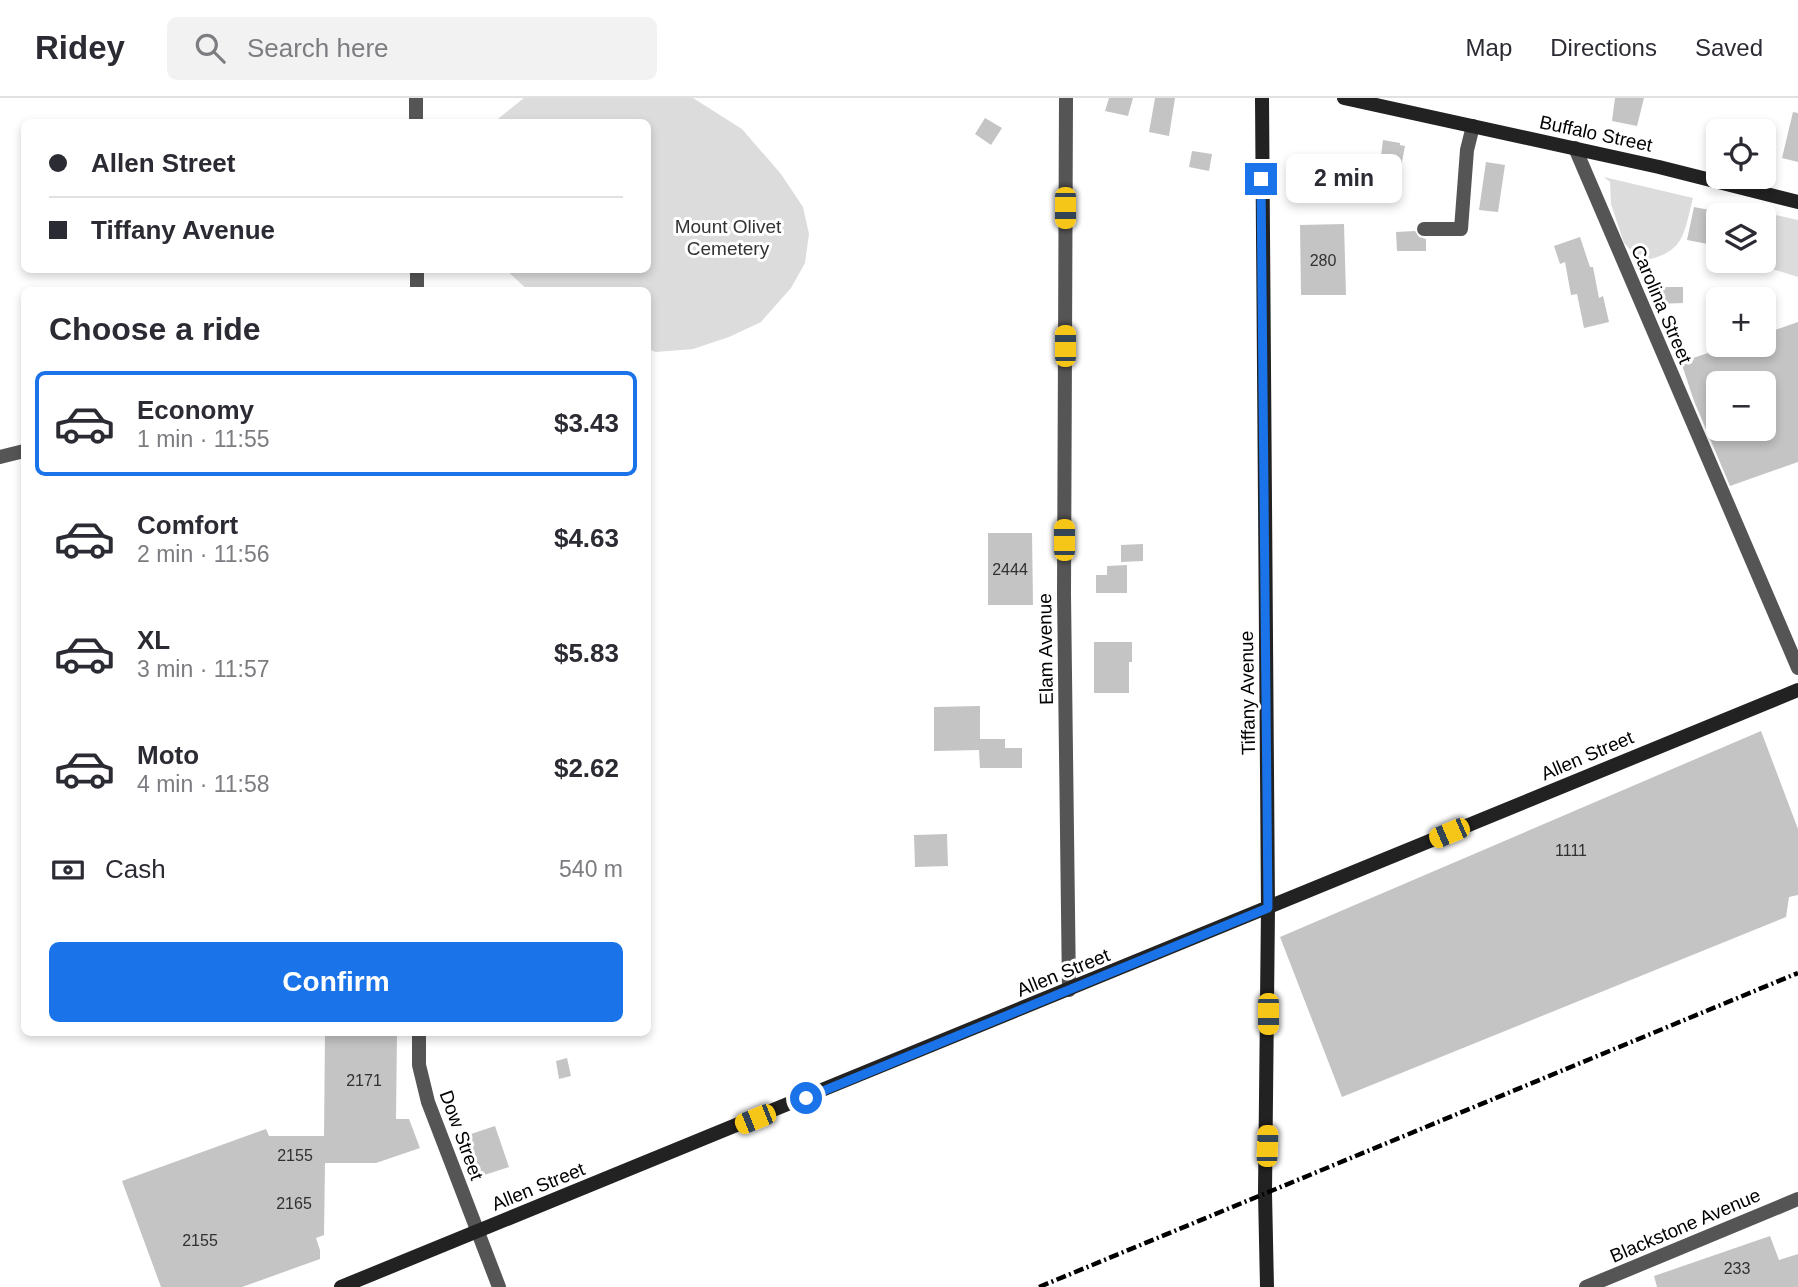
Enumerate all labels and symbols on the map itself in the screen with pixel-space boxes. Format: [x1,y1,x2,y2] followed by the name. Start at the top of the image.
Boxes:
[1538,111,1655,156] street label: Buffalo Street
[1286,154,1401,204] callout: 2 min
[1245,163,1277,195] route end
[1055,187,1076,229] car
[675,216,782,259] park label: Mount Olivet Cemetery
[1627,242,1696,367] street label: Carolina Street
[1310,252,1336,269] house number: 280
[1055,325,1076,367] car
[1054,519,1075,561] car
[992,561,1028,578] house number: 2444
[1034,593,1057,705] street label: Elam Avenue
[1236,631,1259,755] street label: Tiffany Avenue
[1538,726,1637,784] street label: Allen Street
[1426,815,1473,851] car
[1555,842,1587,859] house number: 1111
[1014,944,1113,1001] street label: Allen Street
[1258,993,1279,1035] car
[346,1072,382,1089] house number: 2171
[790,1082,822,1114] route start
[436,1087,488,1184] street label: Dow Street
[732,1101,779,1137] car
[1256,1125,1279,1167] car
[277,1147,313,1164] house number: 2155
[489,1158,588,1215] street label: Allen Street
[1607,1184,1764,1267] street label: Blackstone Avenue
[276,1195,312,1212] house number: 2165
[182,1232,218,1249] house number: 2155
[1724,1260,1750,1277] house number: 233

